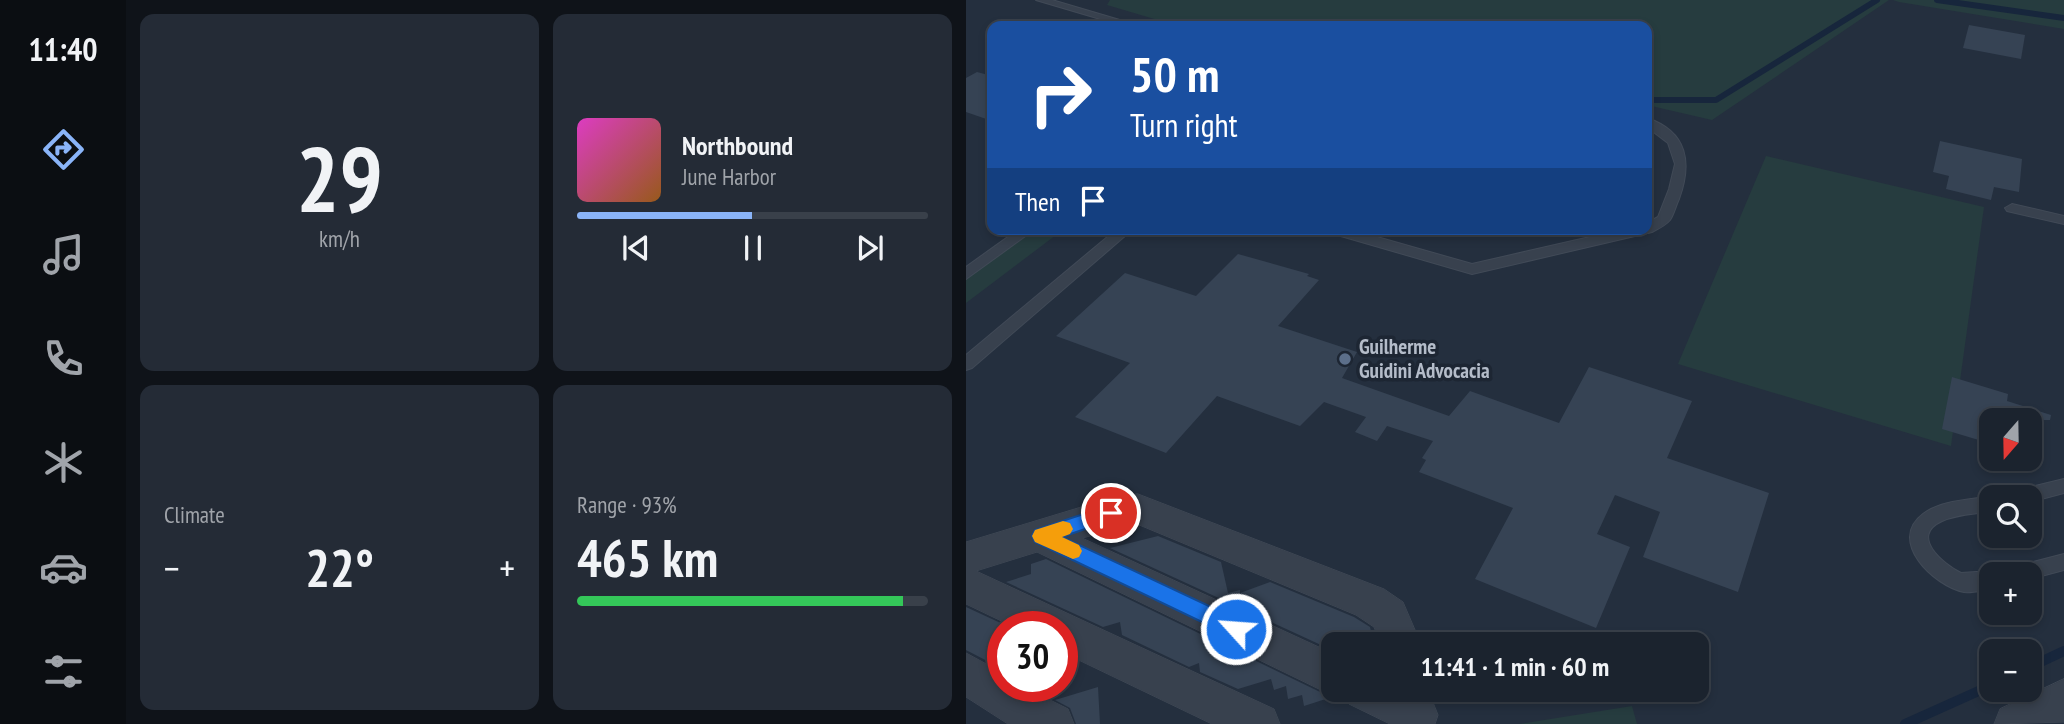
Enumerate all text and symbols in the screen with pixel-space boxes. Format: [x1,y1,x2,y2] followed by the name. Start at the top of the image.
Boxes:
[28,28,98,70] text: 11:40
[1130,42,1219,106] text: 50 m
[1015,49,1106,140] icon: right
[1130,104,1238,146] text: Turn right
[296,119,383,237] text: 29
[39,125,88,174] icon: directions
[682,129,793,162] text: Northbound
[682,162,776,191] text: June Harbor
[1074,182,1112,220] icon: arrive
[1015,185,1060,218] text: Then
[319,224,360,253] text: km/h
[617,229,655,267] icon: previous
[734,229,772,267] icon: pause
[851,229,889,267] icon: next
[39,230,88,279] icon: music
[1359,333,1490,384] place label: Guilherme Guidini Advocacia
[39,334,88,383] icon: phone
[1337,351,1353,367] marker: Guilherme Guidini Advocacia
[1979,408,2042,471] north arrow
[1979,408,2042,702] map controls
[39,438,88,487] icon: climate
[1081,483,1141,543] pin
[1979,485,2042,548] button: search
[577,490,677,519] text: Range · 93%
[1092,494,1130,532] icon: arrive
[164,500,225,529] text: Climate
[577,524,718,591] text: 465 km
[305,534,374,601] text: 22°
[39,543,88,592] icon: car
[164,543,180,592] text: −
[499,543,515,592] text: +
[1979,562,2042,625] button: +
[1199,592,1273,666] position arrow
[987,611,1078,702] speed limit sign: 30
[1979,639,2042,702] button: −
[39,647,88,696] icon: filters
[1421,650,1609,683] text: 11:41 · 1 min · 60 m

